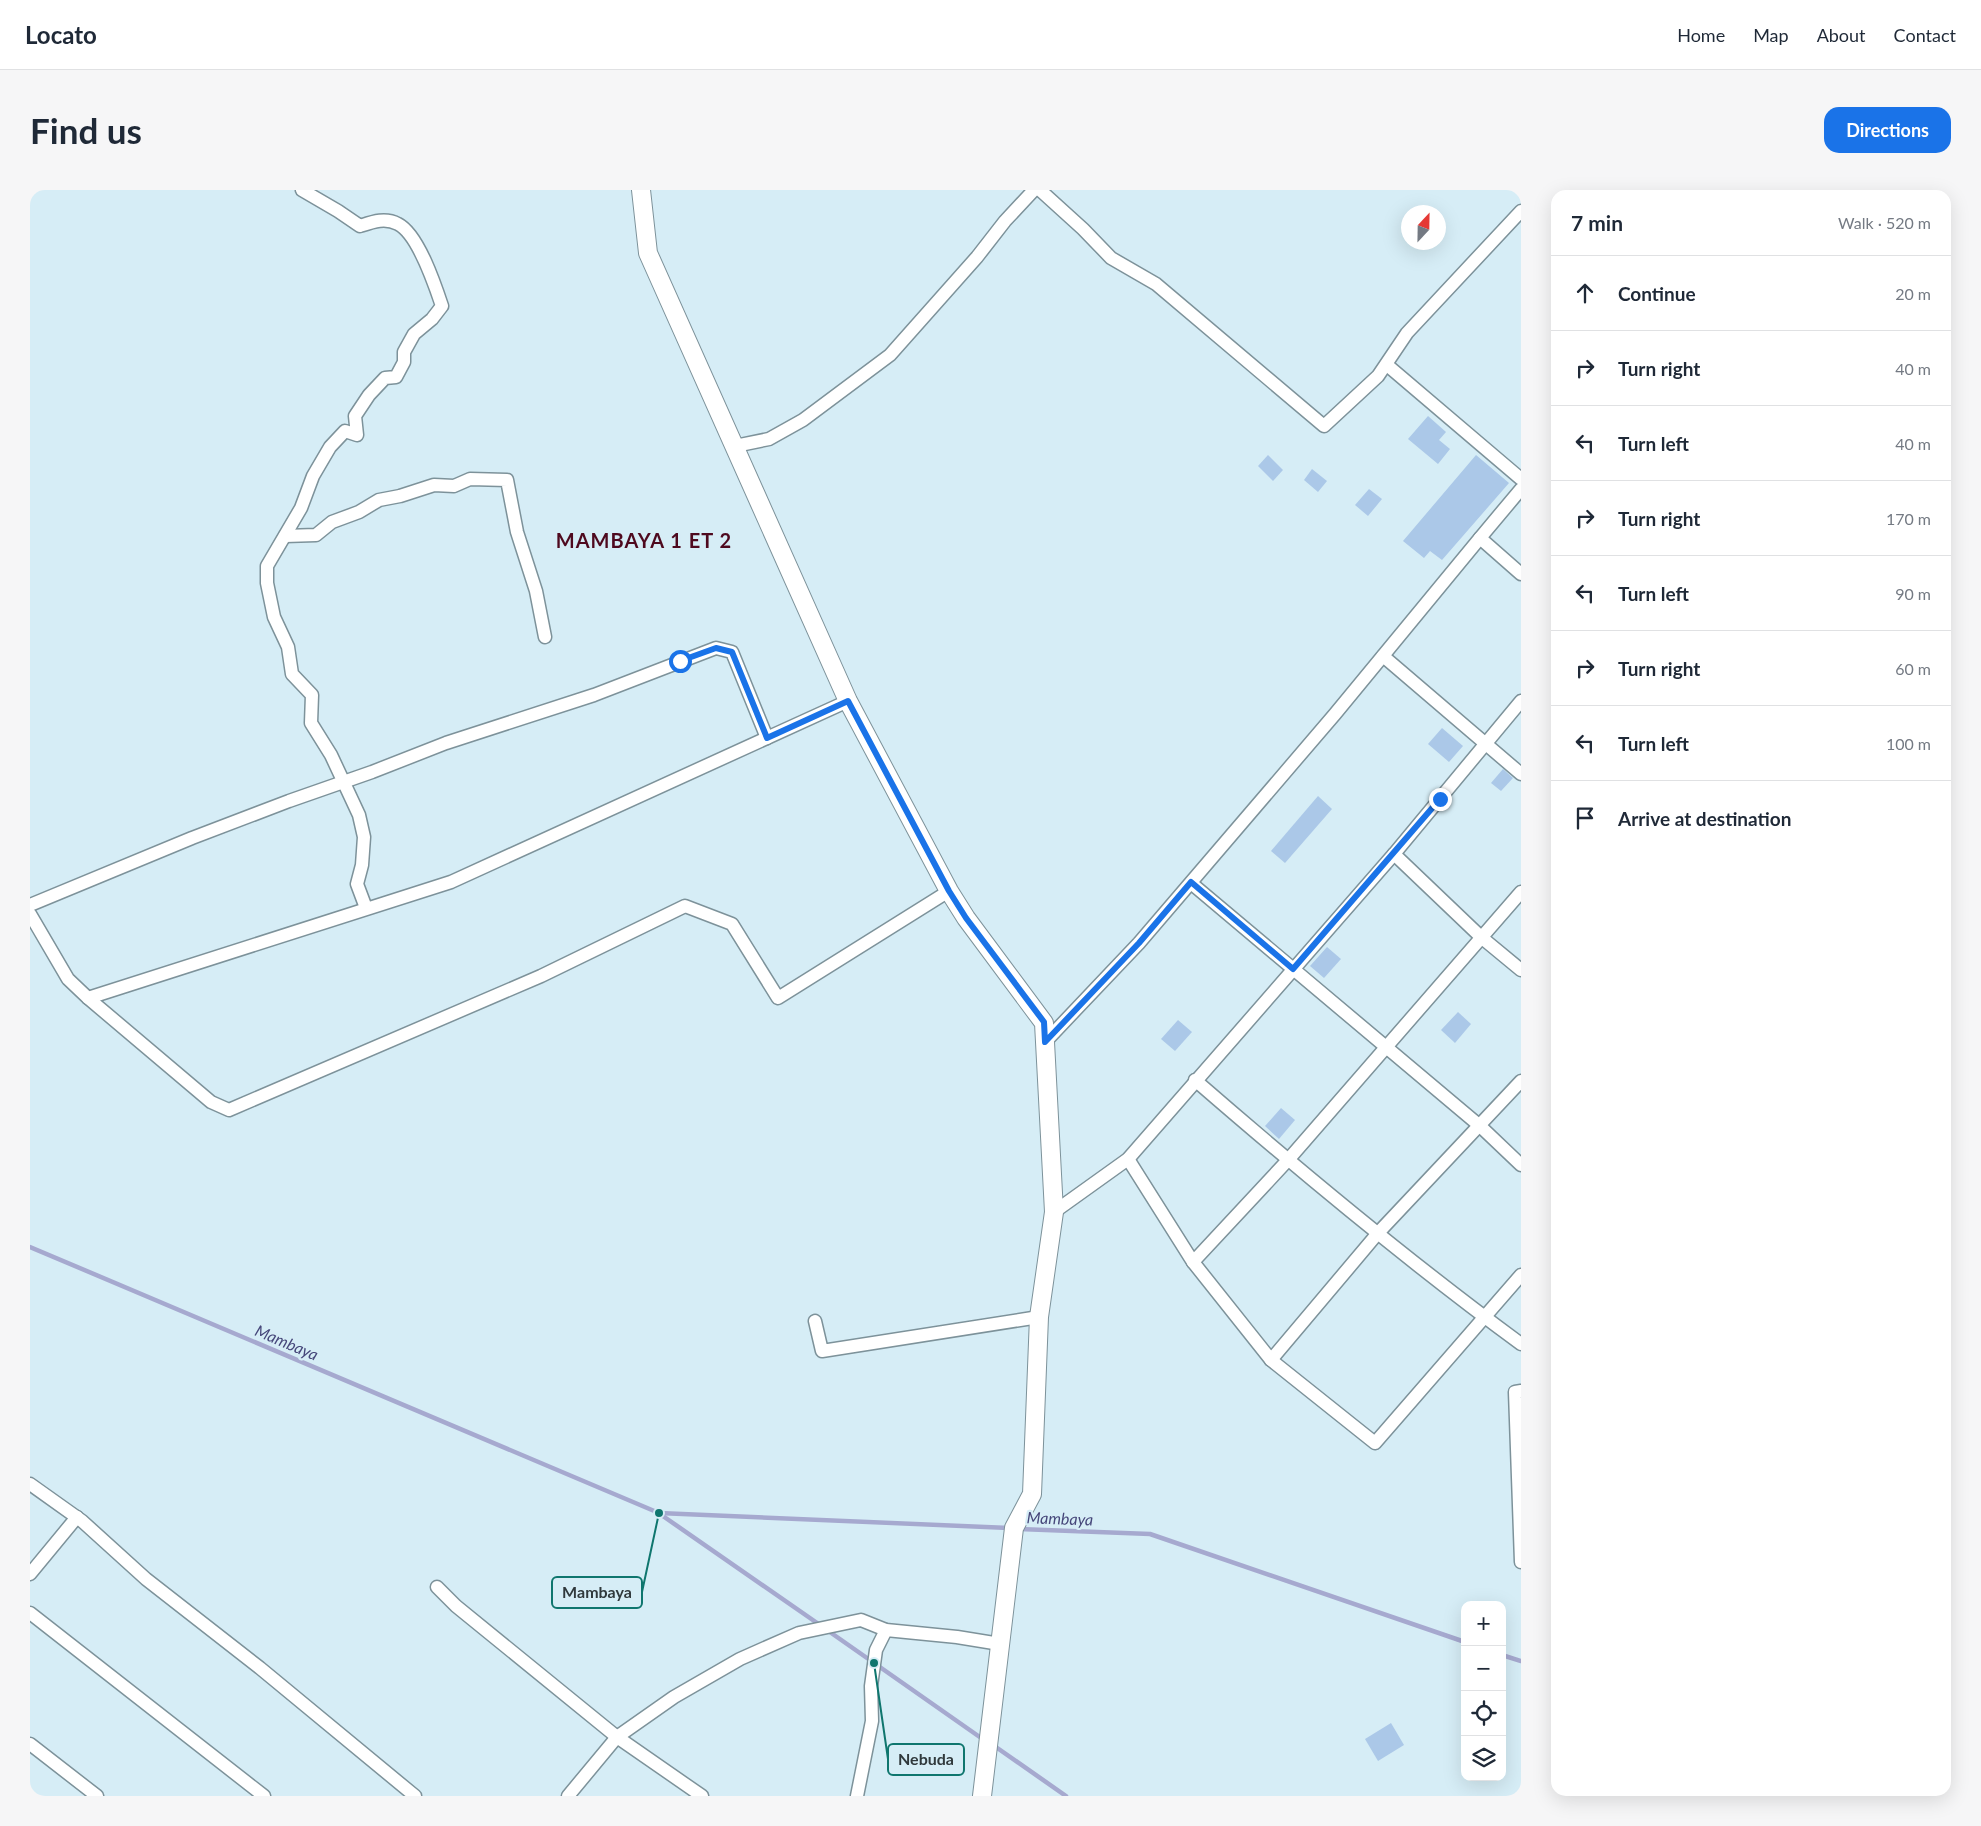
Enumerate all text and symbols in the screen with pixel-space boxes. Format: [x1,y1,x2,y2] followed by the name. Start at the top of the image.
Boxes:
[25,20,97,49] text: Locato
[1677,24,1725,46] text: Home
[1753,24,1789,46] text: Map
[1817,24,1866,46] text: About
[1894,24,1956,46] text: Contact
[1824,107,1951,153] button: Directions
[30,109,142,151] text: Find us
[1401,205,1446,250] north arrow
[1571,210,1623,235] text: 7 min
[1838,213,1931,232] text: Walk · 520 m
[1571,279,1599,307] icon: ahead
[1618,282,1696,305] text: Continue
[1895,284,1931,303] text: 20 m
[1571,354,1599,382] icon: right
[1618,357,1700,380] text: Turn right
[1895,359,1931,378] text: 40 m
[1571,429,1599,457] icon: left
[1618,432,1689,455] text: Turn left
[1895,434,1931,453] text: 40 m
[1571,504,1599,532] icon: right
[1618,507,1700,530] text: Turn right
[1886,509,1931,528] text: 170 m
[556,528,732,552] district label: MAMBAYA 1 ET 2
[1571,579,1599,607] icon: left
[1618,582,1689,605] text: Turn left
[1895,584,1931,603] text: 90 m
[669,650,692,673] route start
[1571,654,1599,682] icon: right
[1618,657,1700,680] text: Turn right
[1895,659,1931,678] text: 60 m
[1571,729,1599,757] icon: left
[1618,732,1689,755] text: Turn left
[1886,734,1931,753] text: 100 m
[1429,788,1452,811] route end
[1571,804,1599,832] icon: arrive
[1618,807,1791,830] text: Arrive at destination
[253,1320,321,1364] water label: Mambaya
[1026,1507,1094,1529] water label: Mambaya
[552,1577,642,1608] callout: Mambaya
[562,1582,632,1601] text: Mambaya
[1461,1601,1506,1781] map controls
[1461,1601,1506,1646] button: +
[1461,1646,1506,1691] button: −
[1461,1691,1506,1736] button: locate
[1461,1736,1506,1781] button: layers
[888,1744,964,1775] callout: Nebuda
[898,1749,954,1768] text: Nebuda

